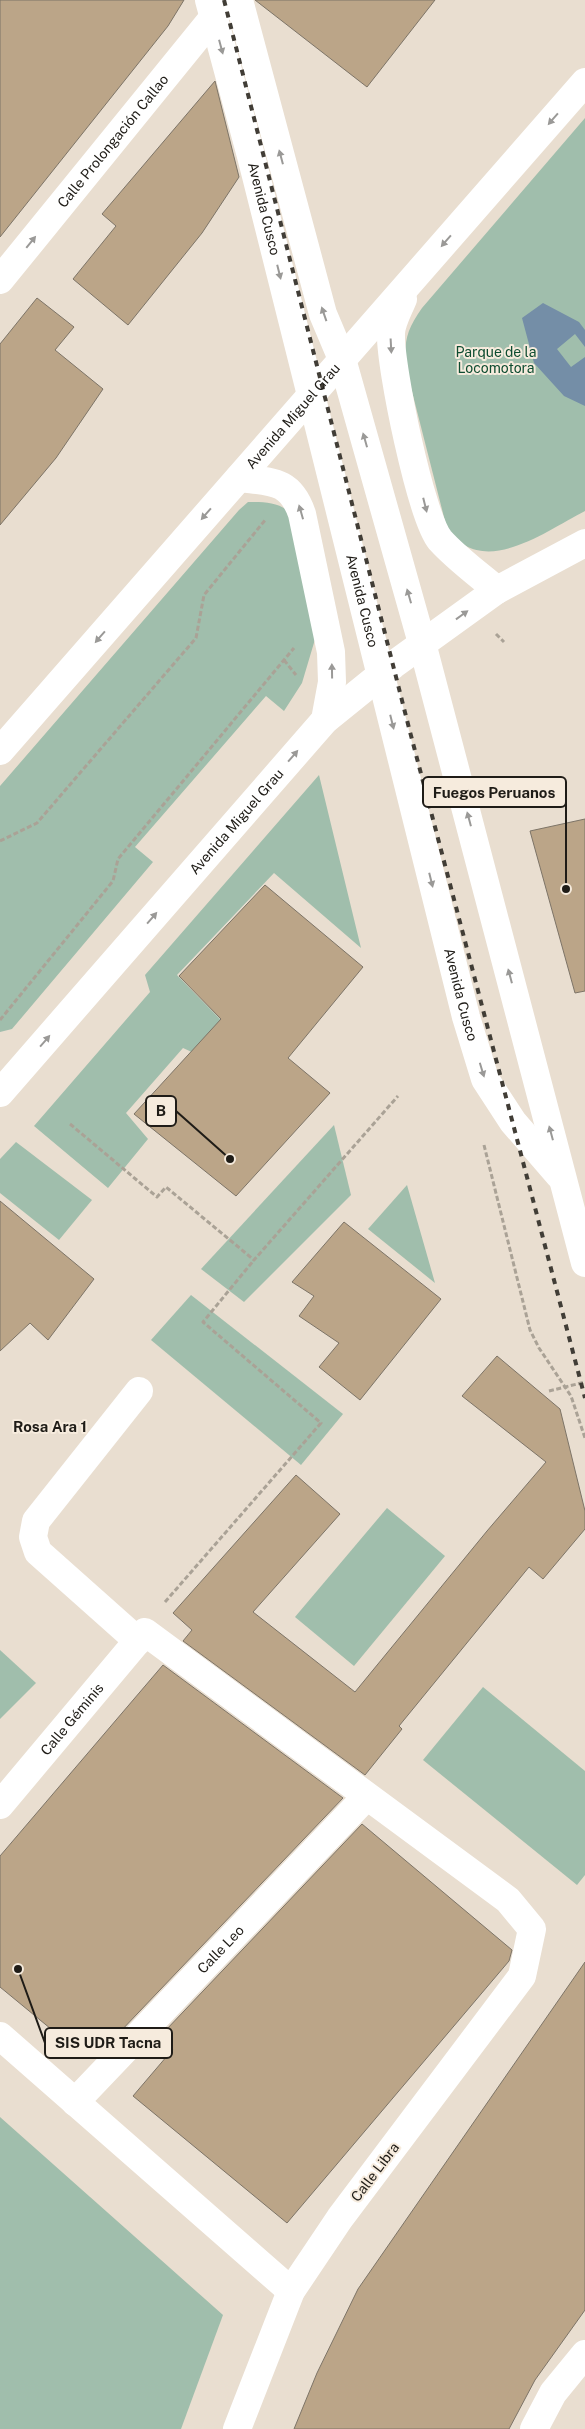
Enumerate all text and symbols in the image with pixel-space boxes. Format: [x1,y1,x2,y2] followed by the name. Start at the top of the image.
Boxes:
[218,40,226,55] one-way arrow
[54,71,172,211] street label: Calle Prolongación Callao
[547,112,559,124] one-way arrow
[277,150,285,165] one-way arrow
[245,161,284,257] street label: Avenida Cusco
[440,234,451,247] one-way arrow
[25,236,36,249] one-way arrow
[275,265,283,280] one-way arrow
[319,306,327,321] one-way arrow
[387,338,395,354] one-way arrow
[456,344,536,376] park label: Parque de la Locomotora
[243,360,343,472] street label: Avenida Miguel Grau
[360,432,368,447] one-way arrow
[421,497,429,512] one-way arrow
[297,505,305,520] one-way arrow
[201,508,212,521] one-way arrow
[343,552,382,649] street label: Avenida Cusco
[405,589,413,604] one-way arrow
[455,610,469,620] one-way arrow
[94,630,105,643] one-way arrow
[328,663,336,679] one-way arrow
[388,715,396,730] one-way arrow
[287,750,299,762] one-way arrow
[186,766,287,878] street label: Avenida Miguel Grau
[423,777,566,807] callout: Fuegos Peruanos
[433,784,555,801] text: Fuegos Peruanos
[464,811,472,826] one-way arrow
[428,872,436,887] one-way arrow
[146,913,158,925] one-way arrow
[441,946,481,1043] street label: Avenida Cusco
[506,968,514,983] one-way arrow
[40,1035,51,1048] one-way arrow
[479,1063,487,1078] one-way arrow
[146,1096,176,1126] callout: B
[156,1102,166,1119] text: B
[547,1126,555,1141] one-way arrow
[13,1418,87,1435] district label: Rosa Ara 1
[37,1680,107,1758] street label: Calle Géminis
[194,1922,247,1977] street label: Calle Leo
[45,2028,172,2058] callout: SIS UDR Tacna
[55,2034,161,2051] text: SIS UDR Tacna
[348,2139,402,2205] street label: Calle Libra

